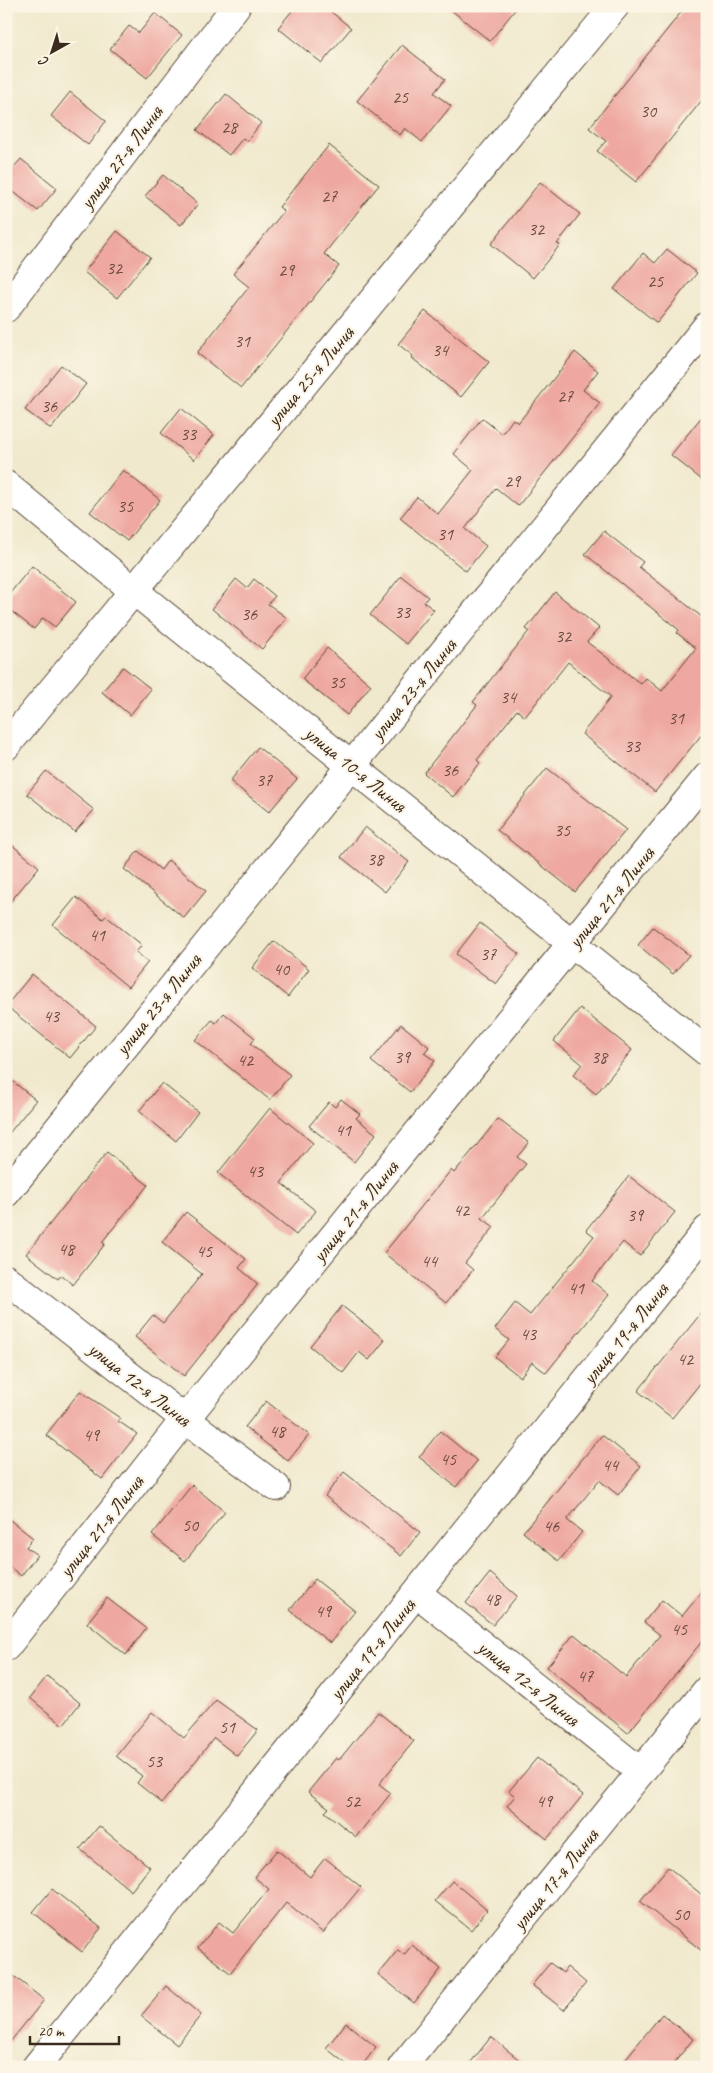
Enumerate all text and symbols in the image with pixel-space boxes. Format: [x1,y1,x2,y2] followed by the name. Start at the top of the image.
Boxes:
[28,28,78,78] north arrow
[34,52,52,70] text: С
[392,86,409,108] house number: 25
[74,100,169,215] street label: улица 27-я Линия
[640,100,658,122] house number: 30
[221,116,239,138] house number: 28
[321,185,338,207] house number: 27
[528,218,546,240] house number: 32
[106,257,124,279] house number: 32
[278,259,296,281] house number: 29
[647,270,664,292] house number: 25
[260,320,360,432] street label: улица 25-я Линия
[234,330,251,352] house number: 31
[432,339,450,361] house number: 34
[557,385,574,407] house number: 27
[41,395,58,417] house number: 36
[180,423,198,445] house number: 33
[504,470,522,492] house number: 29
[117,495,134,517] house number: 35
[437,523,454,545] house number: 31
[394,601,412,623] house number: 33
[241,603,258,625] house number: 36
[555,625,573,647] house number: 32
[364,633,462,746] street label: улица 23-я Линия
[329,671,346,693] house number: 35
[500,686,518,708] house number: 34
[668,707,685,729] house number: 31
[299,720,412,818] street label: улица 10-я Линия
[624,735,642,757] house number: 33
[442,759,459,781] house number: 36
[256,769,273,791] house number: 37
[554,819,571,841] house number: 35
[562,841,660,954] street label: улица 21-я Линия
[367,848,385,870] house number: 38
[89,924,106,946] house number: 41
[480,943,497,965] house number: 37
[109,948,207,1061] street label: улица 23-я Линия
[273,958,291,980] house number: 40
[43,1005,61,1027] house number: 43
[394,1046,412,1068] house number: 39
[591,1046,609,1068] house number: 38
[237,1049,255,1071] house number: 42
[335,1119,352,1141] house number: 41
[306,1155,404,1268] street label: улица 21-я Линия
[247,1160,265,1182] house number: 43
[453,1199,471,1221] house number: 42
[627,1204,645,1226] house number: 39
[58,1238,76,1260] house number: 48
[196,1240,213,1262] house number: 45
[421,1250,439,1272] house number: 44
[568,1277,585,1299] house number: 41
[576,1277,674,1390] street label: улица 19-я Линия
[520,1323,538,1345] house number: 43
[83,1336,197,1433] street label: улица 12-я Линия
[677,1348,695,1370] house number: 42
[269,1420,287,1442] house number: 48
[83,1424,101,1446] house number: 49
[440,1448,457,1470] house number: 45
[602,1454,620,1476] house number: 44
[53,1469,150,1583] street label: улица 21-я Линия
[182,1514,200,1536] house number: 50
[543,1515,560,1537] house number: 46
[484,1588,502,1610] house number: 48
[323,1593,421,1706] street label: улица 19-я Линия
[315,1600,333,1622] house number: 49
[671,1618,688,1640] house number: 45
[472,1634,585,1732] street label: улица 12-я Линия
[577,1665,594,1687] house number: 47
[219,1716,236,1738] house number: 51
[146,1750,164,1772] house number: 53
[344,1790,362,1812] house number: 52
[536,1790,554,1812] house number: 49
[506,1823,604,1936] street label: улица 17-я Линия
[673,1903,691,1925] house number: 50
[30,2013,119,2045] scale bar
[38,2022,65,2041] text: 20 m

